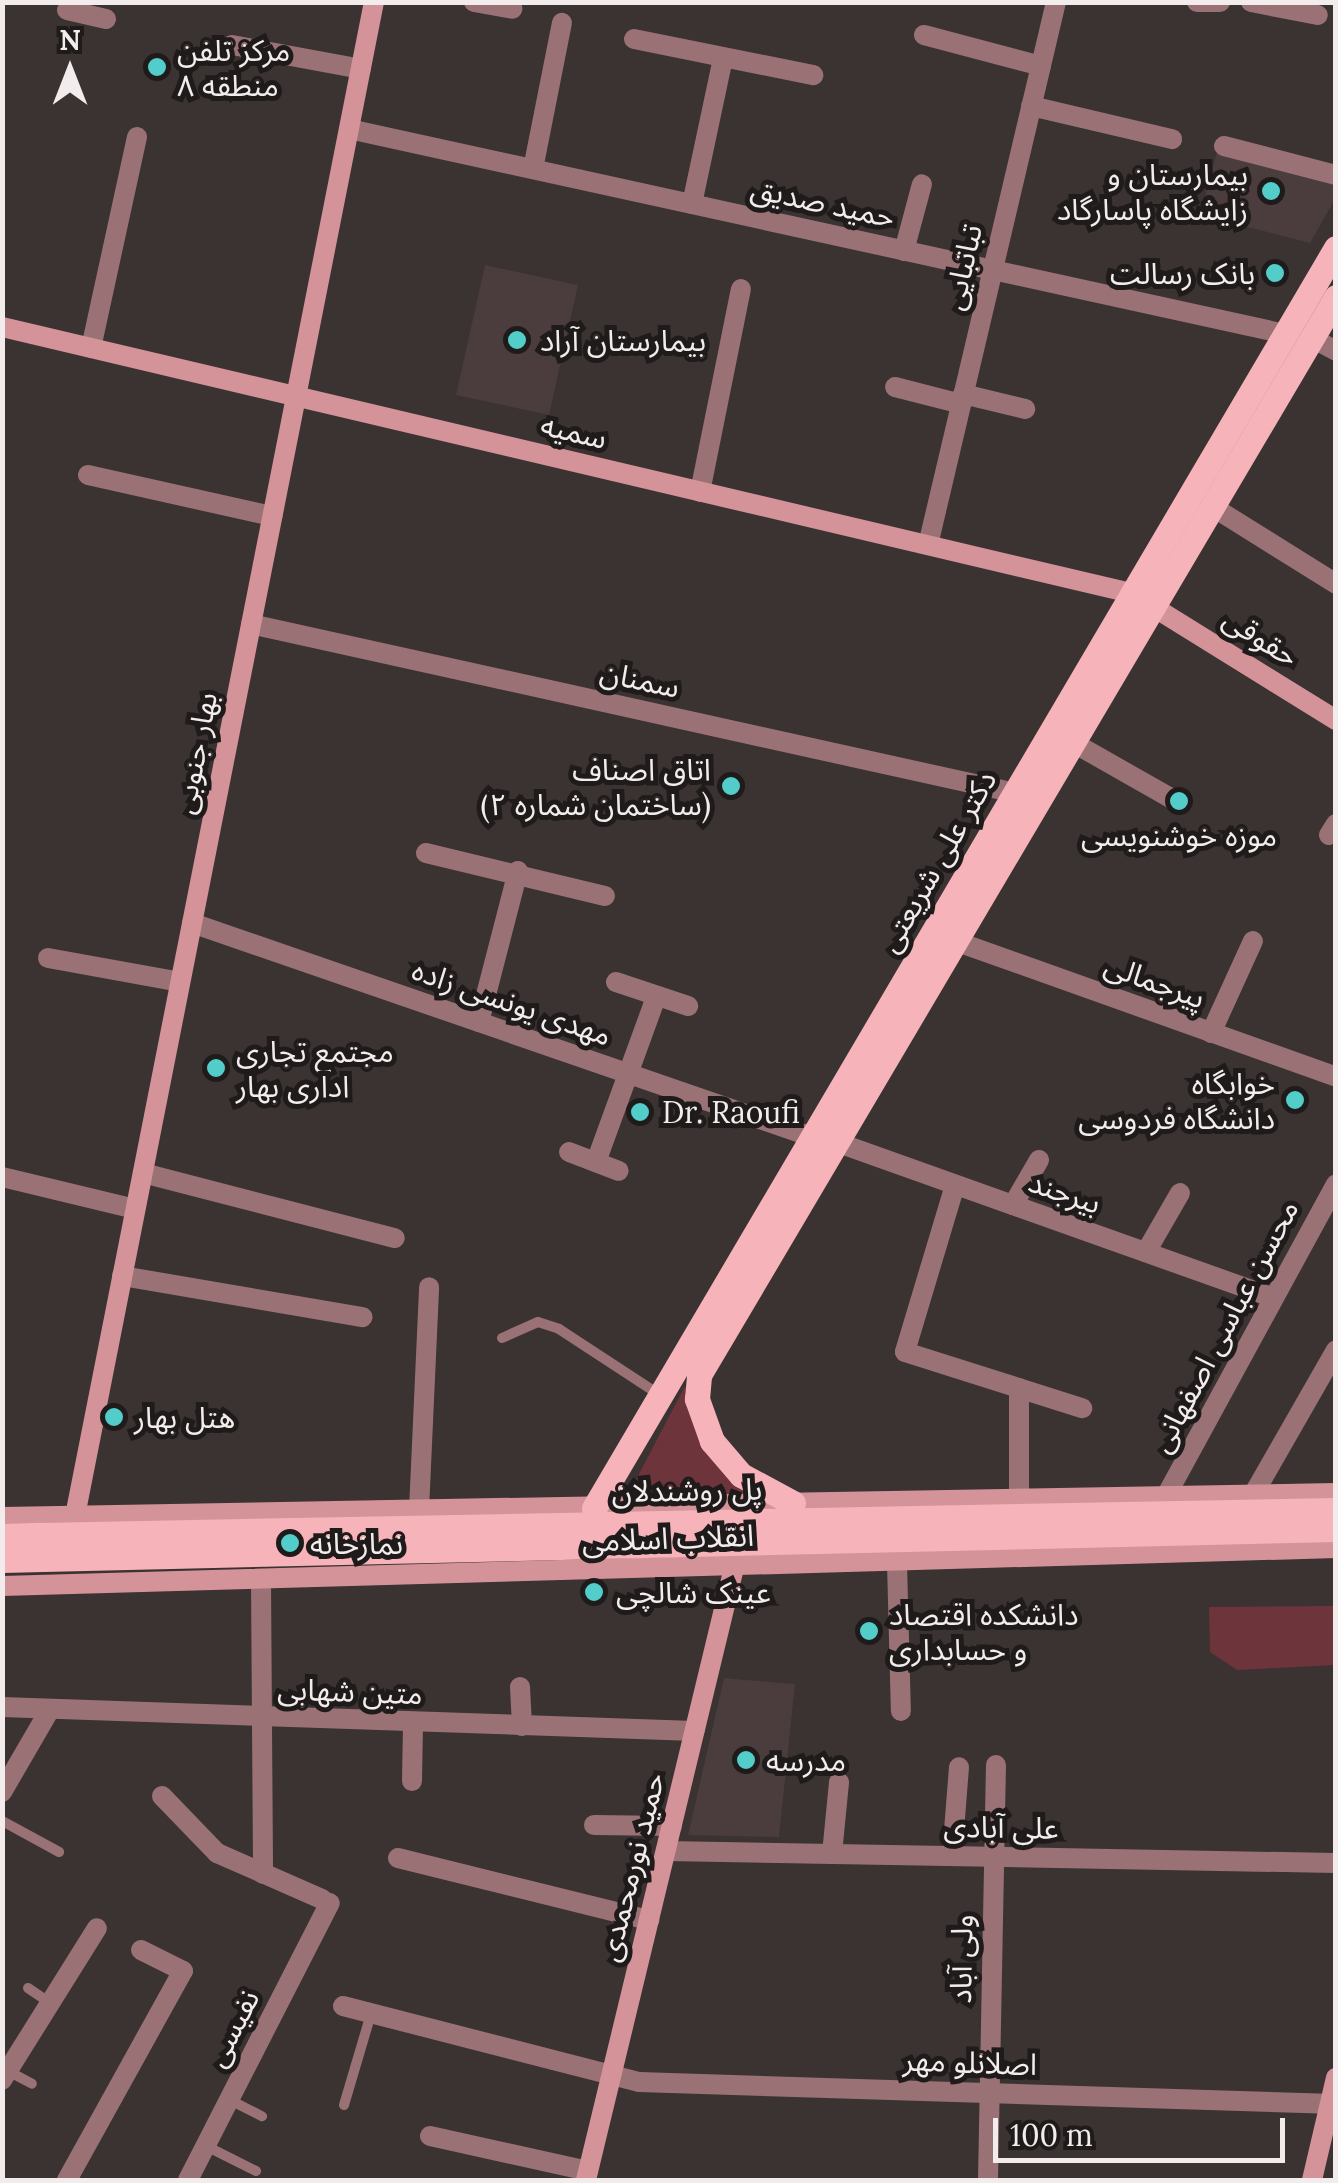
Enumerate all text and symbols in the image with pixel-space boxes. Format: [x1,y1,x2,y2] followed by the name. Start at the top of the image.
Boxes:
[20,20,120,120] north arrow
[59,22,81,58] text: N
[177,32,290,102] place label: مرکز تلفن منطقه ۸
[146,56,168,78] marker: مرکز تلفن منطقه ۸
[1057,156,1248,226] place label: بیمارستان و زایشگاه پاسارگاد
[748,169,898,235] street label: حمید صدیق
[1258,178,1284,204] marker: بیمارستان و زایشگاه پاسارگاد
[935,221,989,313] street label: تباتبایی
[1110,255,1255,291] place label: بانک رسالت
[1264,262,1286,284] marker: بانک رسالت
[540,322,706,358] place label: بیمارستان آراد
[504,327,530,353] marker: بیمارستان آراد
[537,406,611,456] street label: سمیه
[1217,600,1305,674] street label: حقوقی
[597,653,683,705] street label: سمنان
[166,689,224,817] street label: بهار جنوبی
[480,751,711,822] place label: اتاق اصناف (ساختمان شماره ۲)
[870,764,1004,958] street label: دکتر علی شریعتی
[720,775,742,797] marker: اتاق اصناف (ساختمان شماره ۲)
[1168,790,1190,812] marker: موزه خوشنویسی
[1081,817,1277,853] place label: موزه خوشنویسی
[1100,946,1210,1016] street label: پیرجمالی
[408,951,616,1053] street label: مهدی یونسی زاده
[236,1033,394,1104] place label: مجتمع تجاری اداری بهار
[205,1057,227,1079] marker: مجتمع تجاری اداری بهار
[1078,1065,1275,1136] place label: خوابگاه دانشگاه فردوسی
[1284,1089,1306,1111] marker: خوابگاه دانشگاه فردوسی
[662,1094,800,1130] place label: Dr. Raoufi
[627,1099,653,1125] marker: Dr. Raoufi
[1024,1163,1106,1221] street label: بیرجند
[1142,1194,1306,1458] street label: محسن عباسی اصفهانی
[134,1399,235,1435] place label: هتل بهار
[103,1406,125,1428] marker: هتل بهار
[611,1471,763,1509] street label: پل روشندلان
[581,1517,755,1559] street label: انقلاب اسلامی
[310,1525,403,1561] place label: نمازخانه
[279,1532,301,1554] marker: نمازخانه
[616,1574,771,1610] place label: عينک شالچی
[581,1579,607,1605] marker: عينک شالچی
[889,1596,1079,1666] place label: دانشکده اقتصاد و حسابداری
[858,1620,880,1642] marker: دانشکده اقتصاد و حسابداری
[277,1670,423,1712] street label: متین شهابی
[766,1742,846,1778] place label: مدرسه
[735,1749,757,1771] marker: مدرسه
[590,1769,672,1965] street label: حمید نورمحمدی
[943,1808,1059,1846] street label: علی آبادی
[942,1914,980,2004] street label: ولی آباد
[197,1983,267,2073] street label: نفیسی
[902,2042,1038,2082] street label: اصلانلو مهر
[998,2098,1290,2160] scale bar
[1010,2116,1093,2154] text: 100 m

